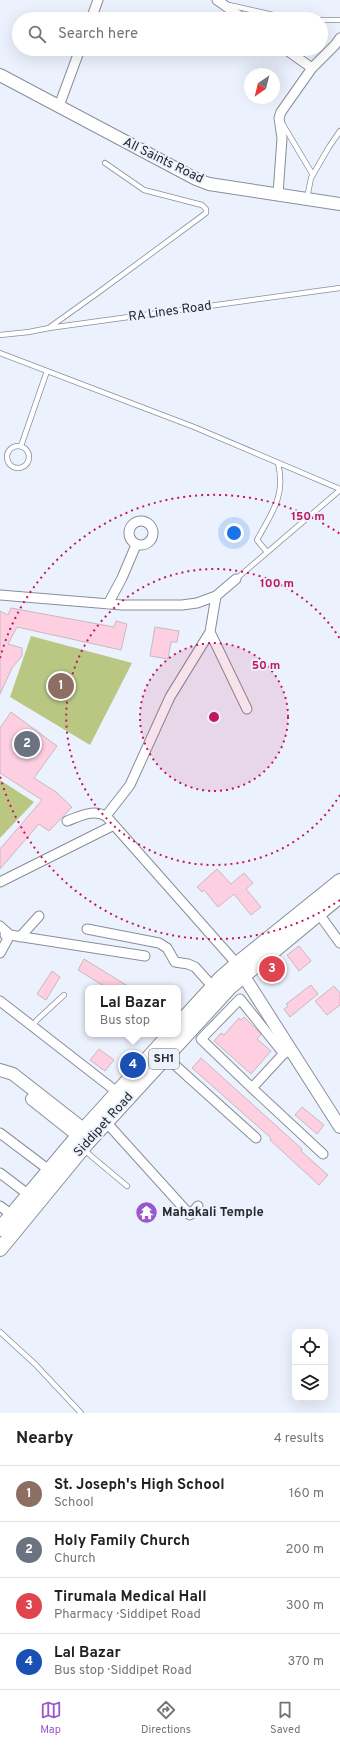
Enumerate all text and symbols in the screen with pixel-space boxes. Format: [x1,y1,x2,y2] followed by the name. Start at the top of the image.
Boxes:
[12,12,328,56] search box
[26,23,48,45] icon: search
[58,25,138,44] text: Search here
[244,68,280,104] north arrow
[120,135,206,187] street label: All Saints Road
[127,298,213,326] street label: RA Lines Road
[291,509,325,525] text: 150 m
[224,523,244,543] your location
[260,576,294,592] text: 100 m
[252,658,280,674] text: 50 m
[48,671,74,701] pin: 1
[207,710,221,724] centre of rings
[14,729,40,759] pin: 2
[259,954,285,984] pin: 3
[85,985,181,1037] popup
[100,994,166,1013] text: Lal Bazar
[100,1013,150,1029] text: Bus stop
[149,1049,179,1069] road number: SH1
[120,1050,146,1080] pin: 4
[71,1089,137,1161] street label: Siddipet Road
[134,1200,160,1226] temple icon: Mahakali Temple
[162,1205,264,1221] place label: Mahakali Temple
[292,1329,328,1401] map controls
[292,1329,328,1365] button: locate
[292,1365,328,1401] button: layers
[16,1428,73,1450] text: Nearby
[274,1431,324,1447] text: 4 results
[54,1476,225,1495] text: St. Joseph's High School
[26,1486,32,1502] text: 1
[289,1486,324,1502] text: 160 m
[54,1495,94,1511] text: School
[54,1532,190,1551] text: Holy Family Church
[25,1542,33,1558] text: 2
[285,1542,324,1558] text: 200 m
[54,1551,96,1567] text: Church
[54,1588,207,1607] text: Tirumala Medical Hall
[25,1598,33,1614] text: 3
[286,1598,324,1614] text: 300 m
[54,1607,201,1623] text: Pharmacy · Siddipet Road
[54,1644,121,1663] text: Lal Bazar
[25,1654,33,1670] text: 4
[287,1654,324,1670] text: 370 m
[54,1663,192,1679] text: Bus stop · Siddipet Road
[40,1699,62,1737] tab: Map
[141,1699,191,1737] tab: Directions
[270,1699,300,1737] tab: Saved

